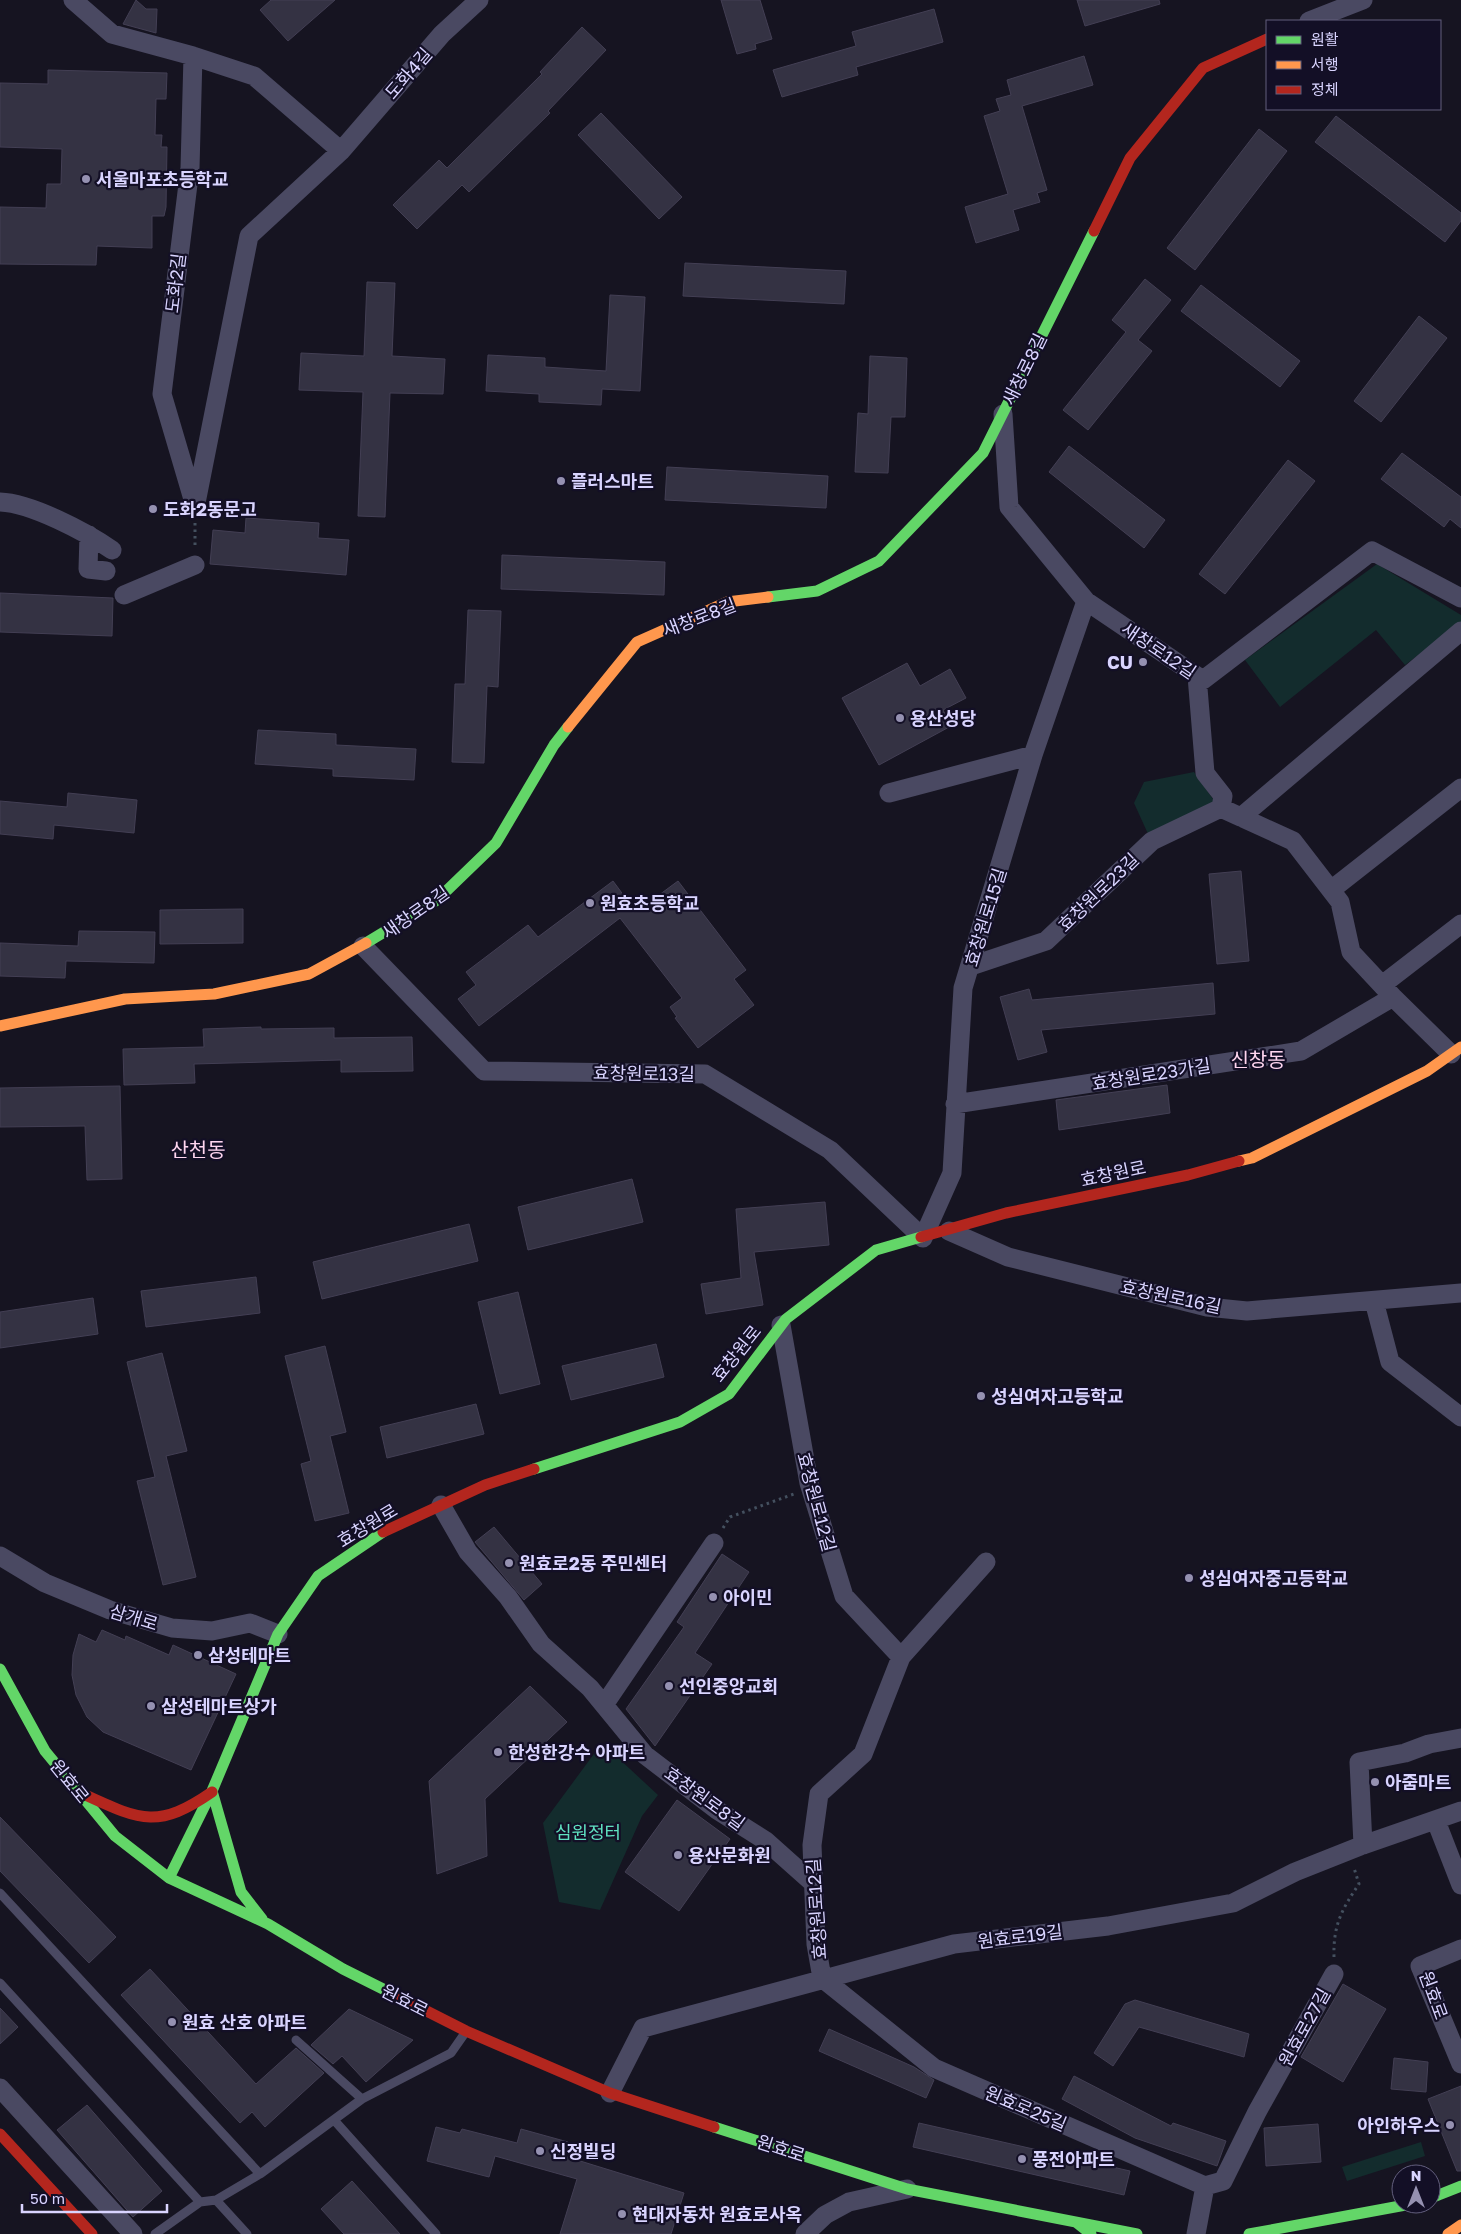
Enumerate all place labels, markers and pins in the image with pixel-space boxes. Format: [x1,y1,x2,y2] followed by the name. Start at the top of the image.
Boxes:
[96,168,228,190] place label: 서울마포초등학교
[80,173,92,185] marker: 서울마포초등학교
[571,470,654,492] place label: 플러스마트
[555,475,567,487] marker: 플러스마트
[163,498,257,520] place label: 도화2동문고
[147,503,159,515] marker: 도화2동문고
[1107,651,1133,673] place label: CU
[1137,656,1149,668] marker: CU
[910,707,976,729] place label: 용산성당
[894,712,906,724] marker: 용산성당
[600,892,699,914] place label: 원효초등학교
[584,897,596,909] marker: 원효초등학교
[991,1385,1123,1407] place label: 성심여자고등학교
[975,1390,987,1402] marker: 성심여자고등학교
[519,1552,667,1574] place label: 원효로2동 주민센터
[503,1557,515,1569] marker: 원효로2동 주민센터
[1199,1567,1348,1589] place label: 성심여자중고등학교
[1183,1572,1195,1584] marker: 성심여자중고등학교
[723,1586,773,1608] place label: 아이민
[707,1591,719,1603] marker: 아이민
[208,1644,291,1666] place label: 삼성테마트
[192,1649,204,1661] marker: 삼성테마트
[679,1675,778,1697] place label: 선인중앙교회
[663,1680,675,1692] marker: 선인중앙교회
[161,1695,277,1717] place label: 삼성테마트상가
[145,1700,157,1712] marker: 삼성테마트상가
[508,1741,645,1763] place label: 한성한강수 아파트
[492,1746,504,1758] marker: 한성한강수 아파트
[1385,1771,1451,1793] place label: 아줌마트
[1369,1776,1381,1788] marker: 아줌마트
[688,1844,771,1866] place label: 용산문화원
[672,1849,684,1861] marker: 용산문화원
[182,2011,307,2033] place label: 원효 산호 아파트
[166,2016,178,2028] marker: 원효 산호 아파트
[1357,2114,1440,2136] place label: 아인하우스
[1444,2119,1456,2131] marker: 아인하우스
[550,2140,616,2162] place label: 신정빌딩
[534,2145,546,2157] marker: 신정빌딩
[1032,2148,1115,2170] place label: 풍전아파트
[1016,2153,1028,2165] marker: 풍전아파트
[632,2203,802,2225] place label: 현대자동차 원효로사옥
[616,2208,628,2220] marker: 현대자동차 원효로사옥

